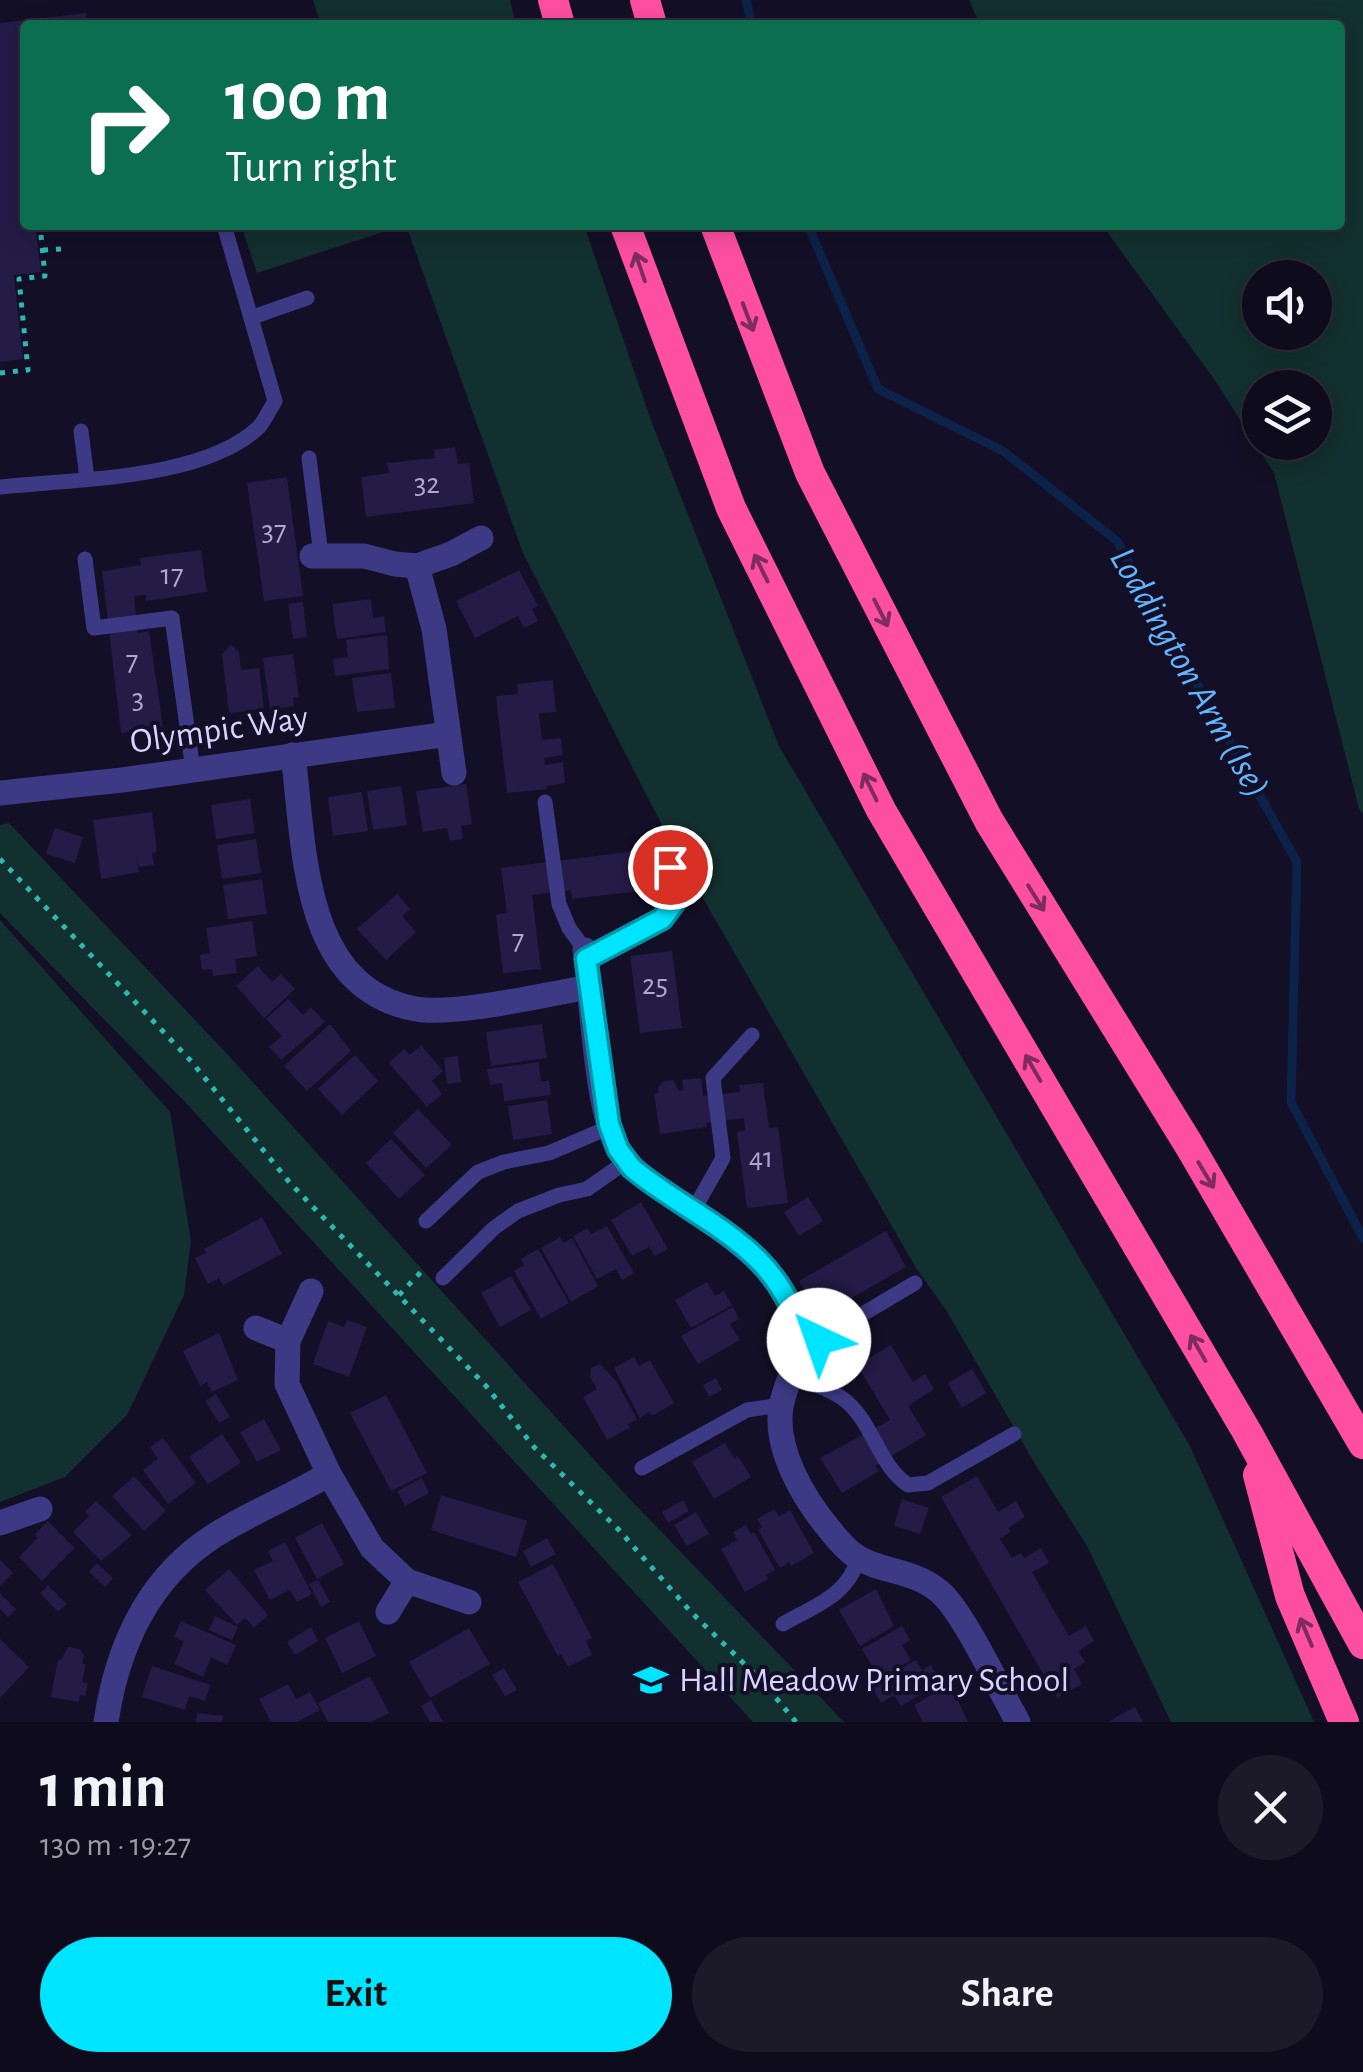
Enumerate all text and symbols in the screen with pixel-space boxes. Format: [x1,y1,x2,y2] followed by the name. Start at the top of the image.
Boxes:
[60,60,190,190] icon: right
[225,63,390,133] text: 100 m
[225,145,397,190] text: Turn right
[630,253,648,284] one-way arrow
[1242,260,1332,460] map controls
[1242,260,1332,350] button: sound
[741,301,759,331] one-way arrow
[1242,370,1332,460] button: layers
[414,469,440,499] house number: 32
[262,516,286,546] house number: 37
[1102,542,1276,804] water label: Loddington Arm (Ise)
[751,554,770,584] one-way arrow
[161,560,183,590] house number: 17
[872,597,891,627] one-way arrow
[126,646,138,676] house number: 7
[132,684,144,714] house number: 3
[128,700,310,760] street label: Olympic Way
[860,773,879,802] one-way arrow
[628,825,713,910] pin
[643,840,698,895] icon: arrive
[1026,883,1046,912] one-way arrow
[512,925,524,955] house number: 7
[642,970,668,1000] house number: 25
[1023,1054,1043,1083] one-way arrow
[749,1143,773,1173] house number: 41
[1197,1160,1217,1189] one-way arrow
[767,1288,871,1392] position arrow
[1187,1334,1207,1363] one-way arrow
[1295,1617,1313,1648] one-way arrow
[632,1661,670,1699] school or university icon: Hall Meadow Primary School
[679,1663,1069,1698] place label: Hall Meadow Primary School
[1218,1755,1323,1860] button: close
[40,1758,166,1818] text: 1 min
[40,1829,191,1861] text: 130 m · 19:27
[40,1937,672,2052] button: Exit
[692,1937,1323,2052] button: Share

